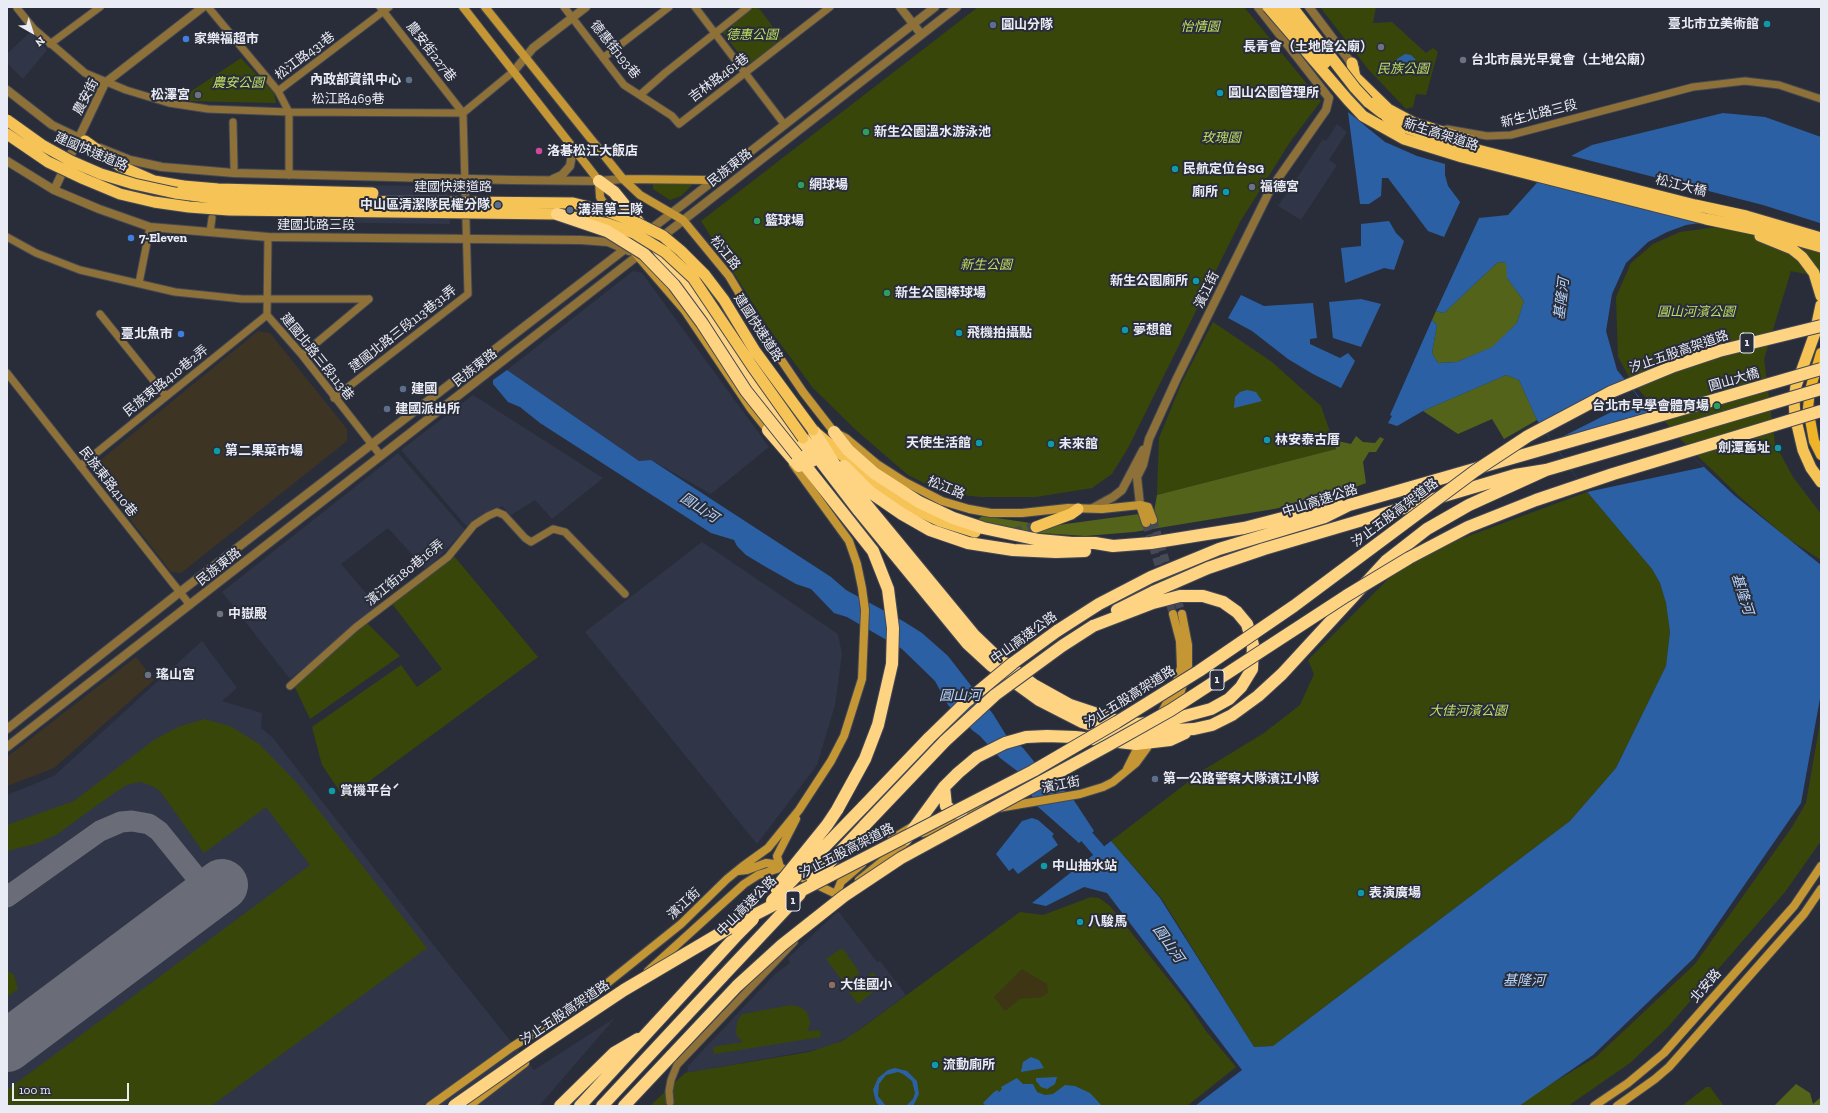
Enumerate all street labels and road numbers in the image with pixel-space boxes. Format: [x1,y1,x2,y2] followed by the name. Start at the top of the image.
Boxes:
[587,18,643,82] street label: 德惠街193巷
[403,19,459,85] street label: 農安街227巷
[272,29,338,83] street label: 松江路431巷
[686,50,752,106] street label: 吉林路461巷
[70,76,102,118] street label: 農安街
[312,91,384,107] street label: 松江路469巷
[1499,97,1579,131] street label: 新生北路三段
[1401,116,1481,154] street label: 新生高架道路
[52,130,130,174] street label: 建國快速道路
[705,146,755,190] street label: 民族東路
[1654,172,1708,200] street label: 松江大橋
[414,179,492,195] street label: 建國快速道路
[277,217,355,233] street label: 建國北路三段
[707,233,743,273] street label: 松江路
[1191,269,1223,311] street label: 濱江街
[346,282,460,376] street label: 建國北路三段113巷31弄
[730,291,786,365] street label: 建國快速道路
[277,310,357,404] street label: 建國北路三段113巷
[1627,328,1731,376] street label: 汐止五股高架道路
[1740,333,1754,353] road number: 1
[121,342,211,420] street label: 民族東路410巷2弄
[450,346,500,390] street label: 民族東路
[1707,365,1761,395] street label: 圓山大橋
[76,444,140,520] street label: 民族東路410巷
[925,473,967,503] street label: 松江路
[1349,475,1441,551] street label: 汐止五股高架道路
[1280,482,1360,520] street label: 中山高速公路
[363,537,447,609] street label: 濱江街180巷16弄
[194,545,244,589] street label: 民族東路
[988,609,1060,667] street label: 中山高速公路
[1082,663,1178,731] street label: 汐止五股高架道路
[1210,670,1224,690] road number: 1
[1040,774,1082,796] street label: 濱江街
[797,820,897,882] street label: 汐止五股高架道路
[714,873,780,939] street label: 中山高速公路
[664,885,704,923] street label: 濱江街
[786,891,800,911] road number: 1
[1687,966,1725,1006] street label: 北安路
[518,977,612,1049] street label: 汐止五股高架道路

